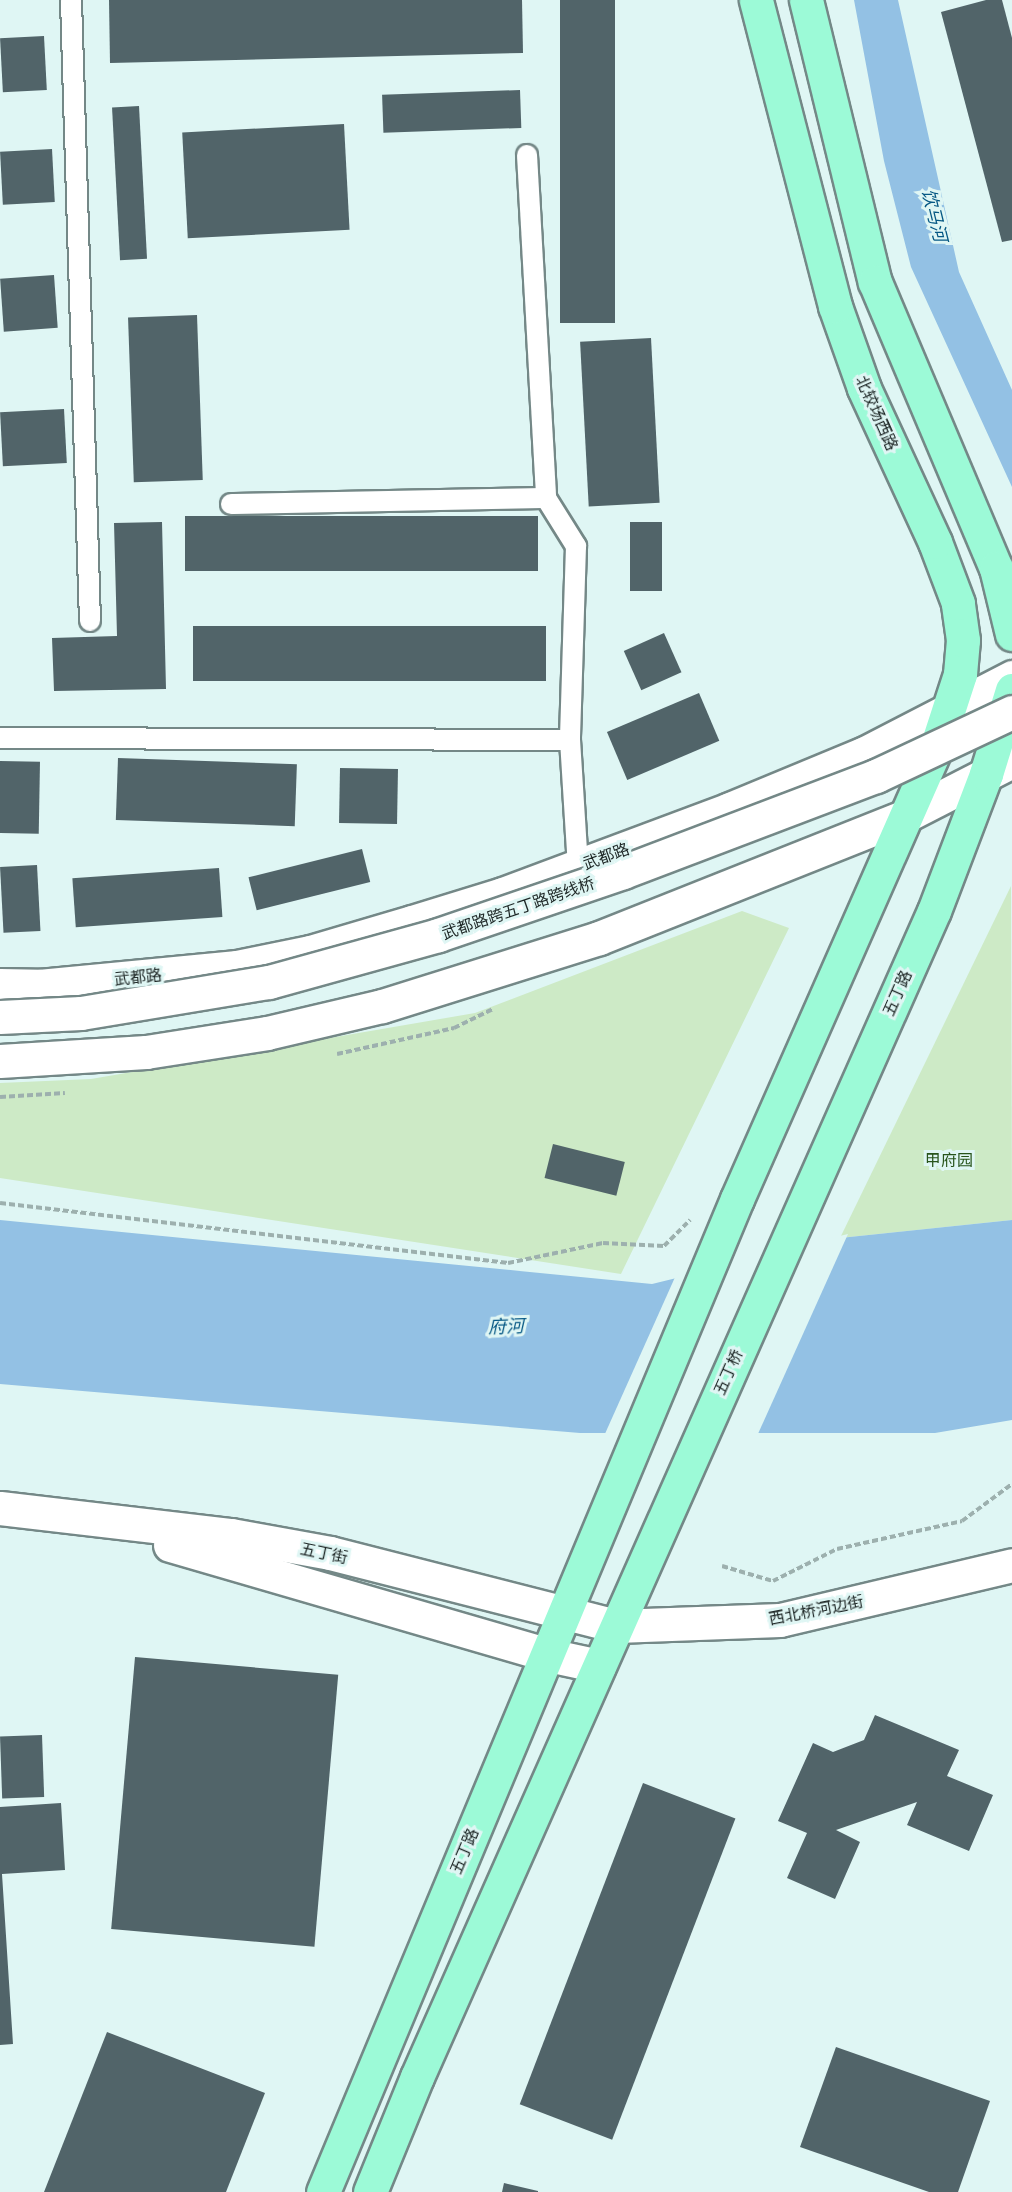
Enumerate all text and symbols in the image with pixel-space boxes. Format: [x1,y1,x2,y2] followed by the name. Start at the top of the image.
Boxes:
[918,186,952,244] water label: 饮马河
[852,373,902,453] street label: 北较场西路
[580,839,632,873] street label: 武都路
[439,873,597,943] street label: 武都路跨五丁路跨线桥
[113,965,163,989] street label: 武都路
[878,967,916,1019] street label: 五丁路
[925,1150,973,1170] park label: 甲府园
[488,1315,524,1337] water label: 府河
[709,1346,747,1398] street label: 五丁桥
[299,1539,349,1567] street label: 五丁街
[767,1591,865,1629] street label: 西北桥河边街
[446,1825,482,1877] street label: 五丁路

